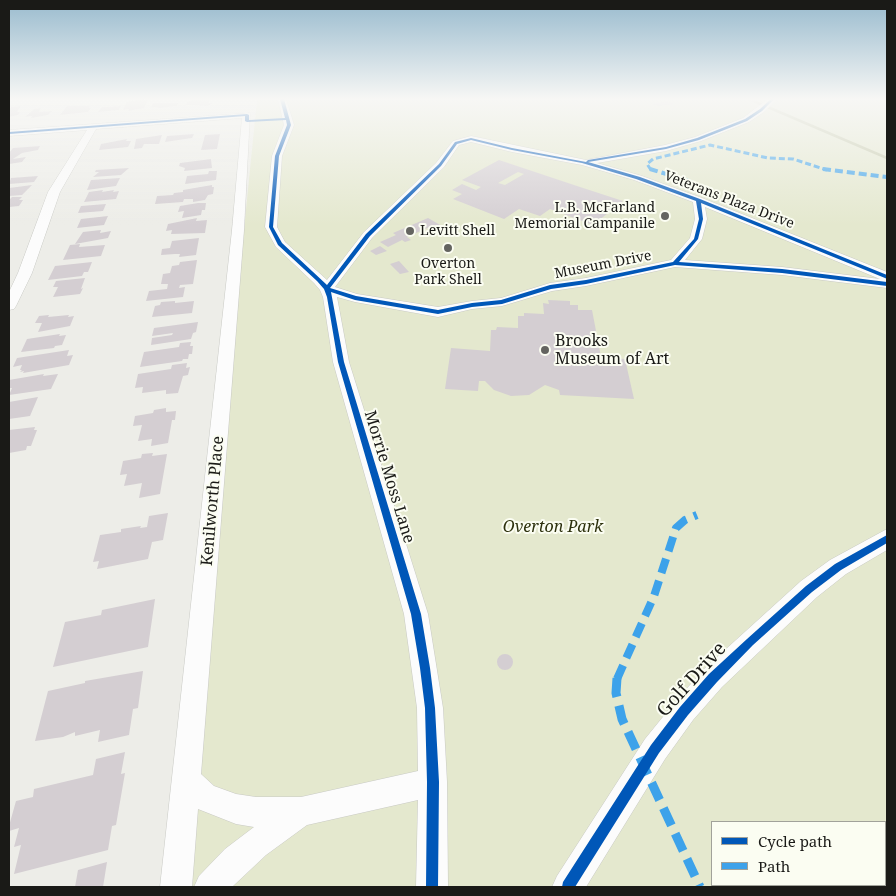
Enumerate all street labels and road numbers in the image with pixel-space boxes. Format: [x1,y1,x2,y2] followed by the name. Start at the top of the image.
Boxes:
[662,167,796,233] street label: Veterans Plaza Drive
[553,247,653,283] street label: Museum Drive
[360,408,418,546] street label: Morrie Moss Lane
[198,435,228,567] street label: Kenilworth Place
[653,638,731,722] street label: Golf Drive

